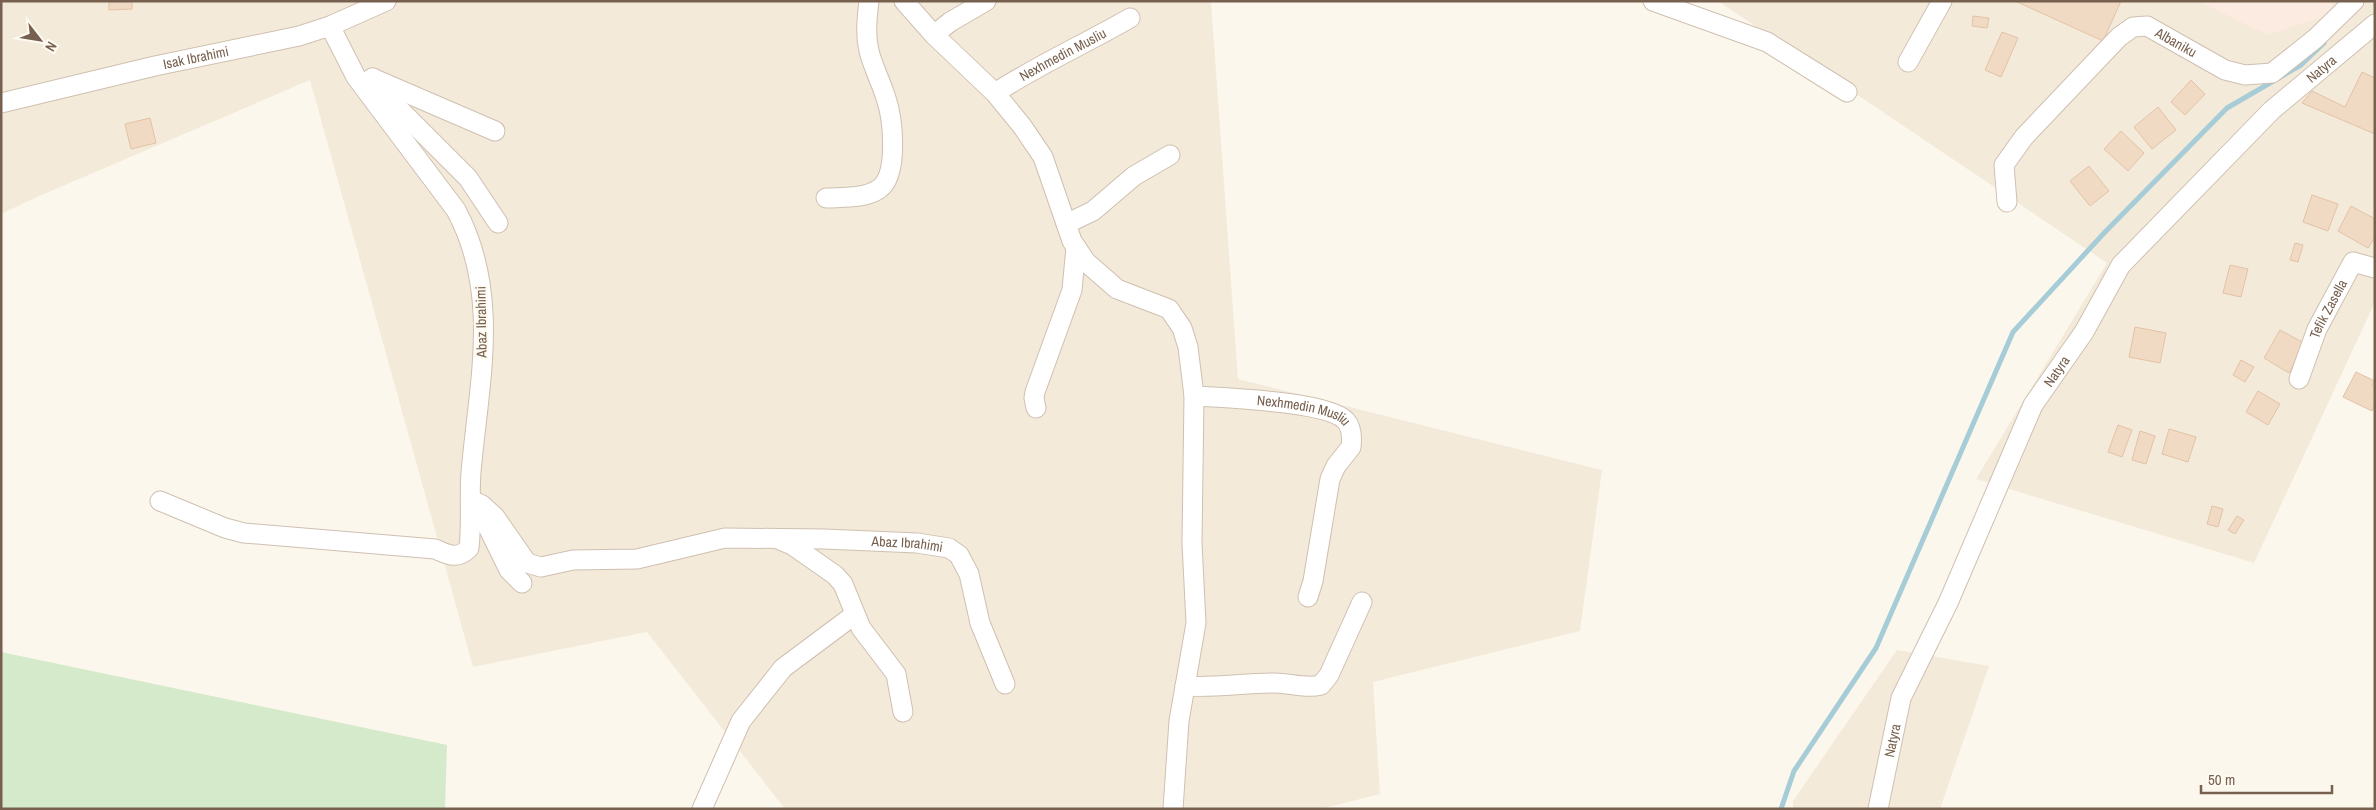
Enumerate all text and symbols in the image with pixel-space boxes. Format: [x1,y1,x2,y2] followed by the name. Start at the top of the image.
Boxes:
[15,15,65,65] north arrow
[2151,23,2200,61] street label: Albaniku
[1016,24,1109,85] street label: Nexhmedin Musliu
[41,39,61,55] text: N
[161,42,230,73] street label: Isak Ibrahimi
[2303,51,2341,87] street label: Natyra
[2305,276,2351,341] street label: Tefik Zasella
[471,286,491,359] street label: Abaz Ibrahimi
[2040,352,2074,390] street label: Natyra
[1256,391,1355,429] street label: Nexhmedin Musliu
[870,532,944,556] street label: Abaz Ibrahimi
[1880,721,1905,759] street label: Natyra
[2201,762,2332,794] scale bar
[2208,769,2235,790] text: 50 m

